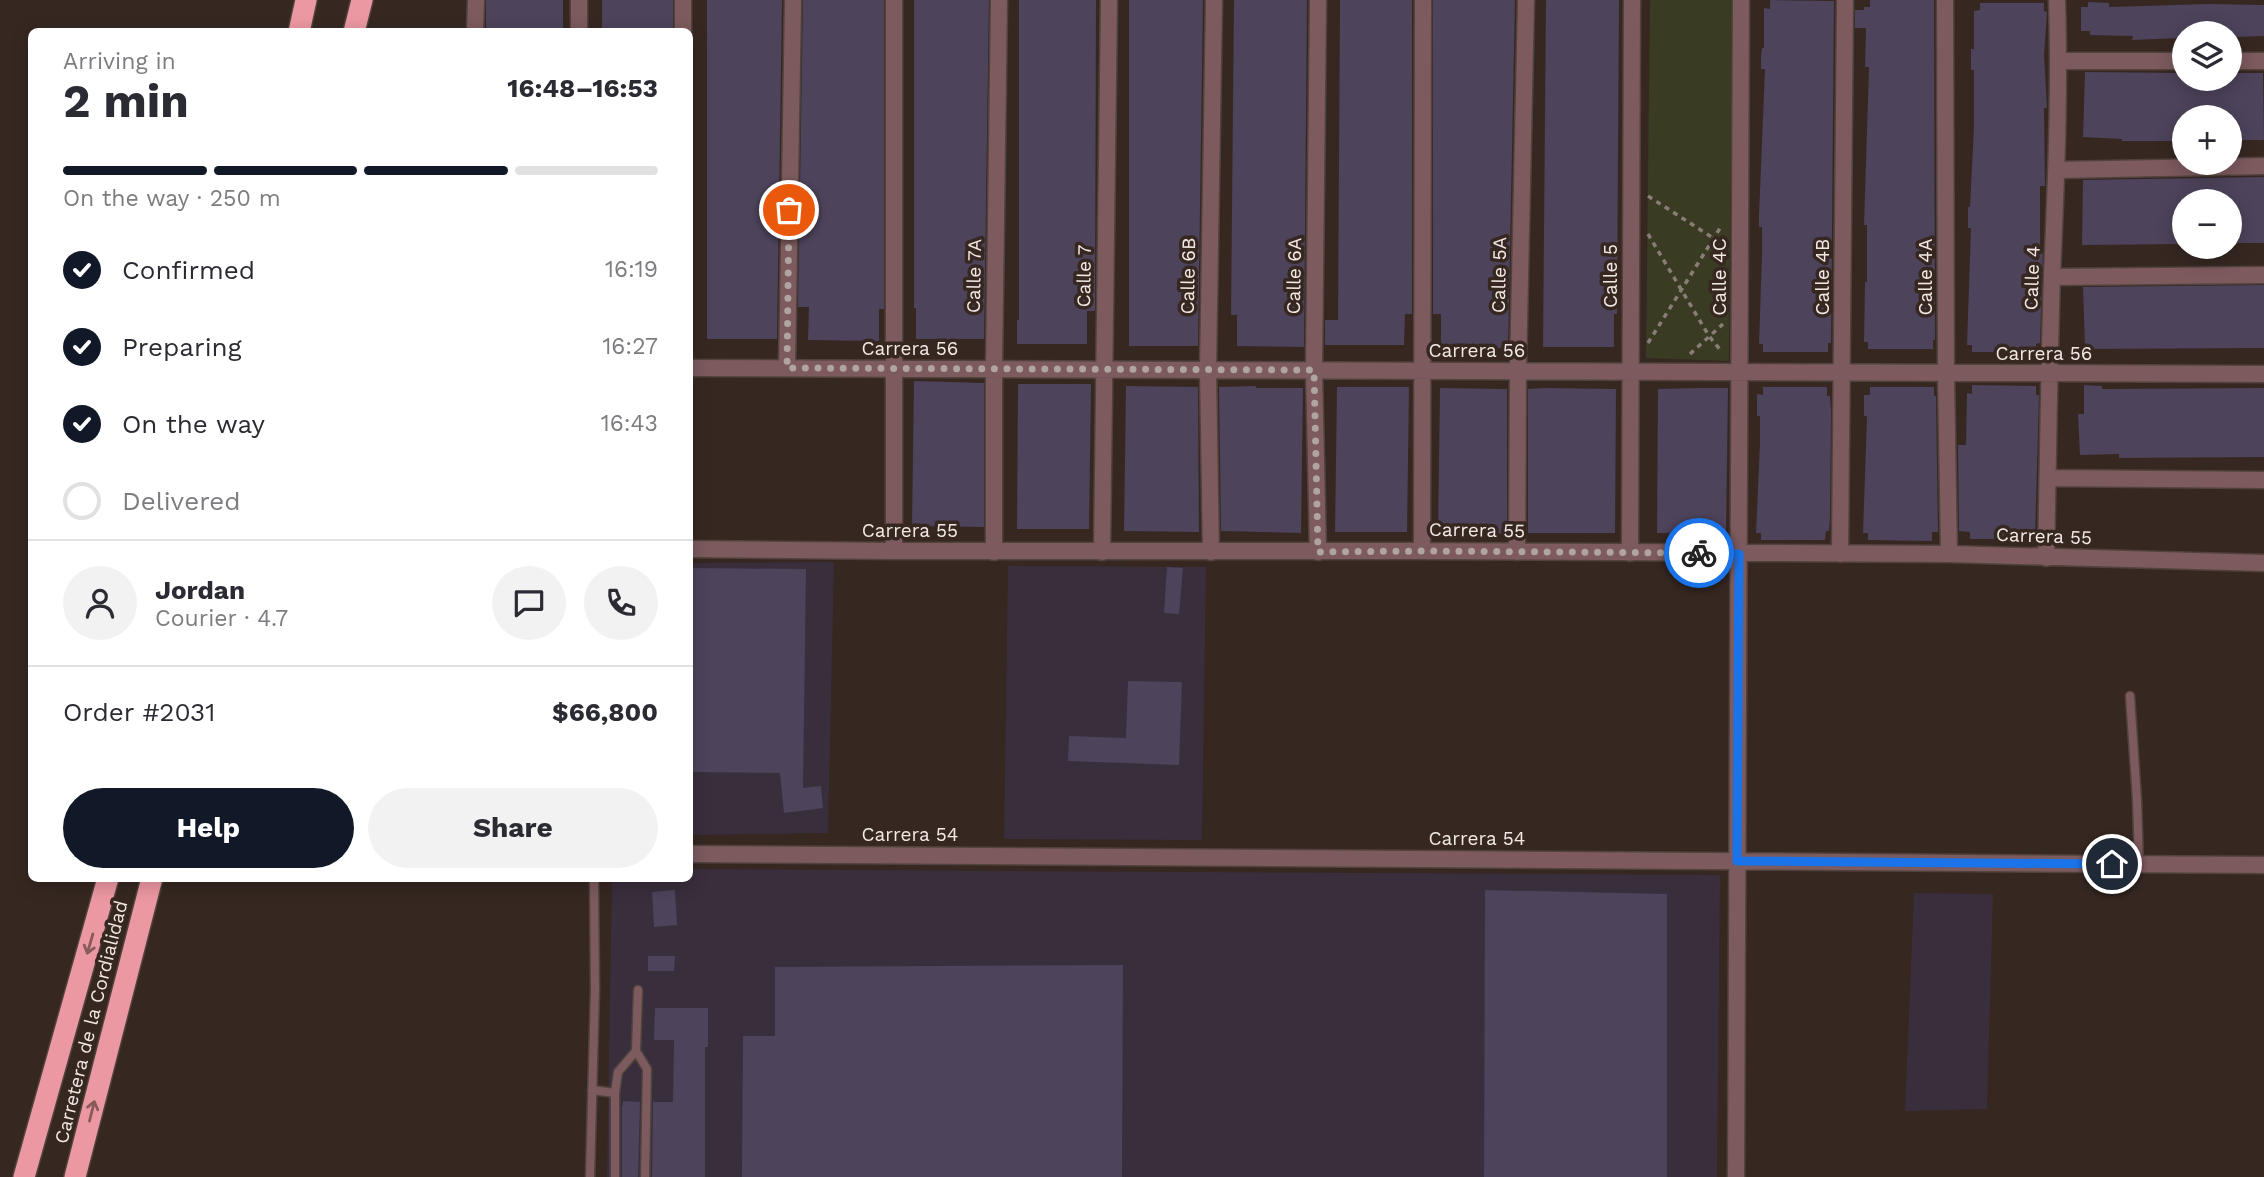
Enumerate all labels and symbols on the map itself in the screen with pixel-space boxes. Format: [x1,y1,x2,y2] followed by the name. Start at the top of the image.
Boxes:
[759,180,819,240] pin
[1487,236,1511,313] street label: Calle 5A
[1176,237,1200,315] street label: Calle 6B
[1282,237,1306,315] street label: Calle 6A
[962,238,986,313] street label: Calle 7A
[1708,238,1731,316] street label: Calle 4C
[1914,238,1937,316] street label: Calle 4A
[1811,239,1834,315] street label: Calle 4B
[1072,244,1096,308] street label: Calle 7
[1599,244,1622,308] street label: Calle 5
[2019,245,2045,311] street label: Calle 4
[862,337,958,360] street label: Carrera 56
[1429,339,1525,362] street label: Carrera 56
[1996,342,2092,365] street label: Carrera 56
[1429,518,1525,542] street label: Carrera 55
[1664,518,1734,588] courier
[862,519,958,542] street label: Carrera 55
[1995,523,2093,549] street label: Carrera 55
[862,823,958,846] street label: Carrera 54
[1429,827,1525,850] street label: Carrera 54
[2082,834,2142,894] pin
[50,898,132,1146] street label: Carretera de la Cordialidad
[82,933,95,955] one-way arrow
[86,1100,99,1123] one-way arrow

